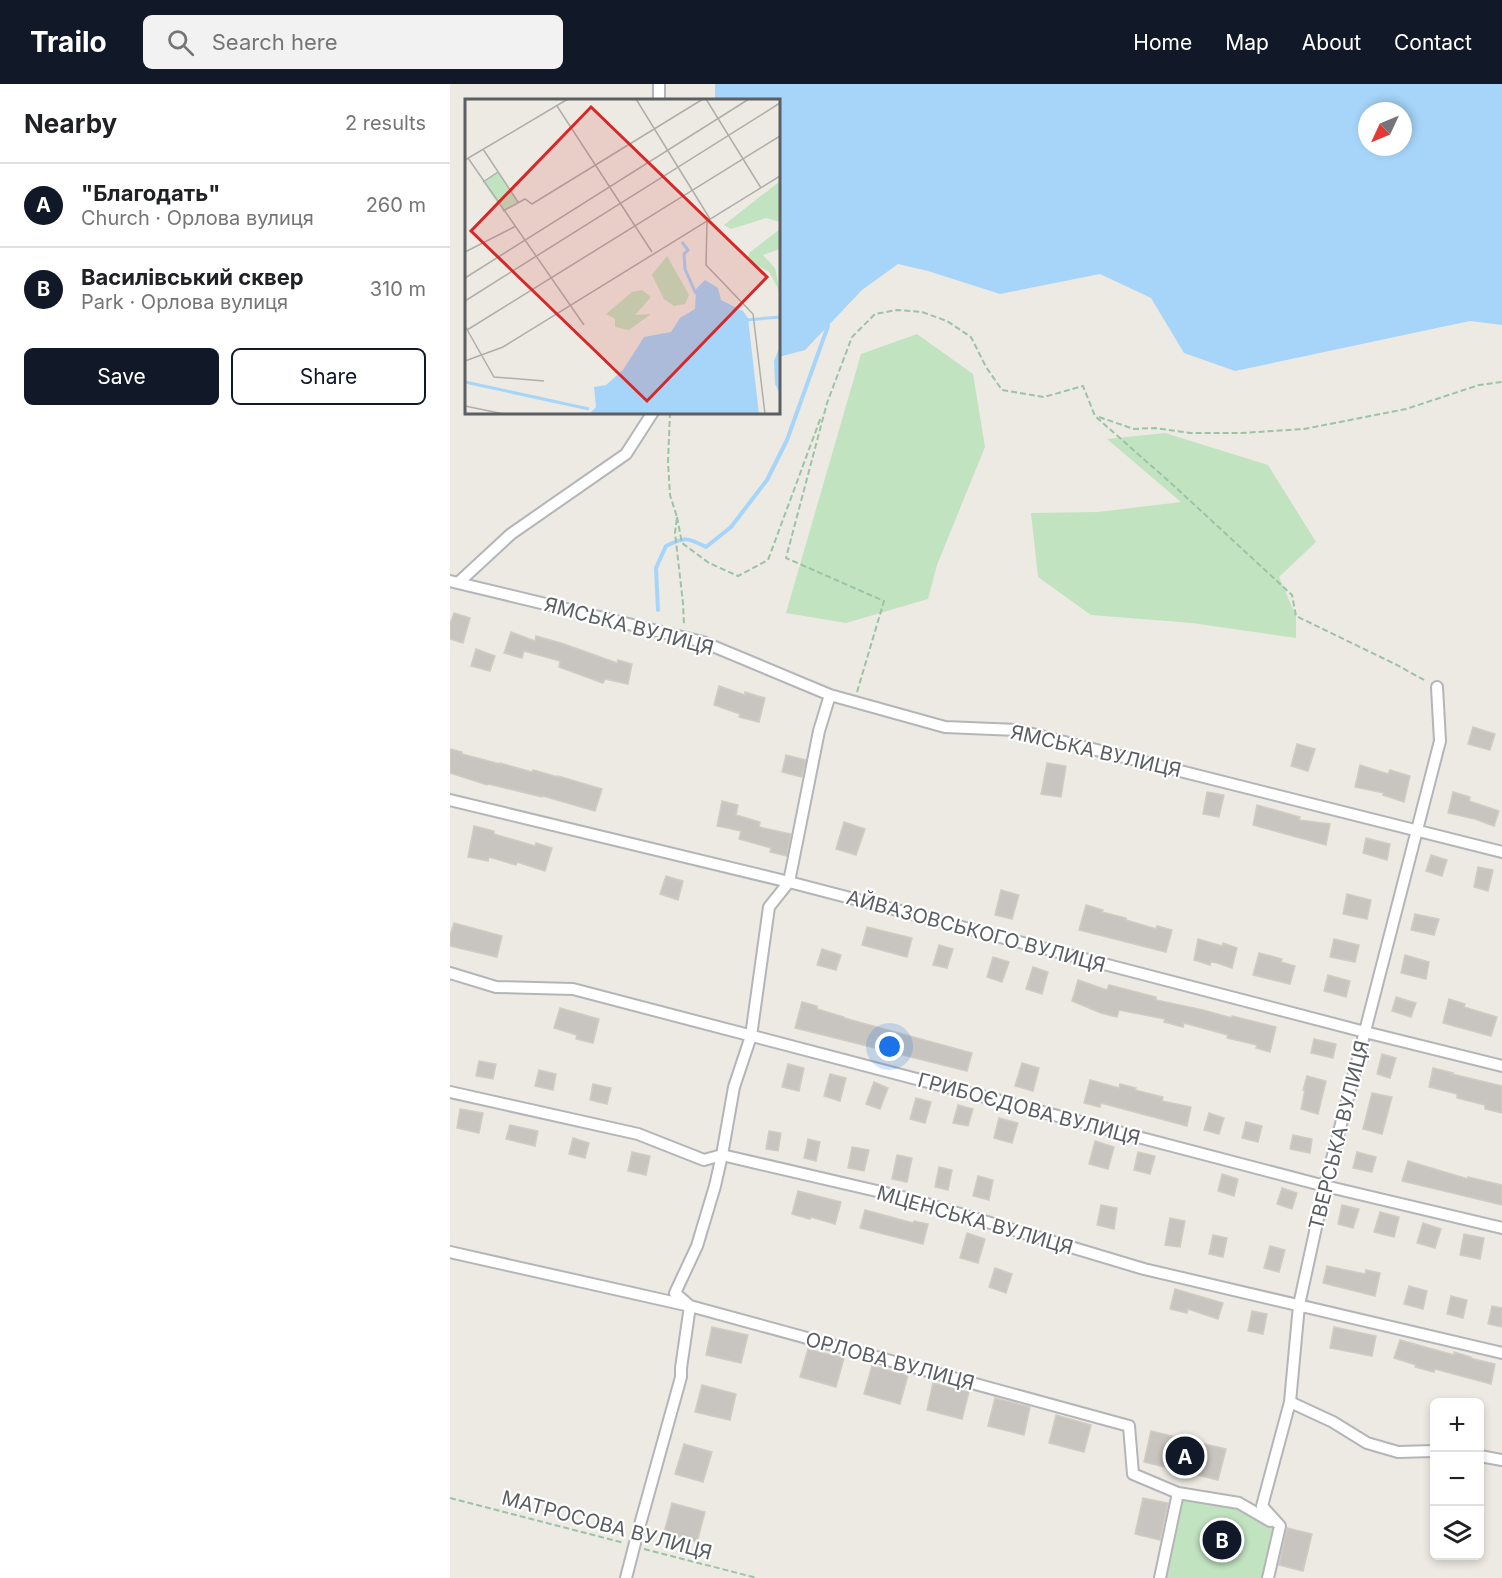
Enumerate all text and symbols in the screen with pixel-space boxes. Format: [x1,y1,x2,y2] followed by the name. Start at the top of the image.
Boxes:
[143,15,563,69] search box
[30,25,107,59] text: Trailo
[164,26,197,59] icon: search
[212,29,338,55] text: Search here
[1133,30,1192,55] text: Home
[1225,30,1269,55] text: Map
[1302,30,1361,55] text: About
[1394,30,1472,55] text: Contact
[465,99,780,414] inset map
[1358,102,1412,156] north arrow
[24,108,117,139] text: Nearby
[345,111,426,135] text: 2 results
[81,180,220,206] text: "Благодать"
[36,193,51,217] text: A
[366,193,426,217] text: 260 m
[81,206,314,230] text: Church · Орлова вулиця
[81,264,304,290] text: Василівський сквер
[37,277,50,301] text: B
[370,277,426,301] text: 310 m
[81,290,288,314] text: Park · Орлова вулиця
[24,348,219,405] button: Save
[231,348,426,405] button: Share
[542,592,716,660] street label: ЯМСЬКА ВУЛИЦЯ
[1008,720,1184,782] street label: ЯМСЬКА ВУЛИЦЯ
[844,884,1108,977] street label: АЙВАЗОВСЬКОГО ВУЛИЦЯ
[875,1032,904,1061] your location
[1304,1038,1374,1232] street label: ТВЕРСЬКА ВУЛИЦЯ
[915,1068,1143,1150] street label: ГРИБОЄДОВА ВУЛИЦЯ
[874,1181,1076,1259] street label: МЦЕНСЬКА ВУЛИЦЯ
[803,1327,977,1395] street label: ОРЛОВА ВУЛИЦЯ
[1430,1398,1484,1560] map controls
[1430,1398,1484,1452] button: +
[1166,1434,1204,1478] pin: A
[1430,1452,1484,1506] button: −
[499,1485,715,1565] street label: МАТРОСОВА ВУЛИЦЯ
[1430,1506,1484,1560] button: layers
[1202,1518,1242,1562] pin: B

